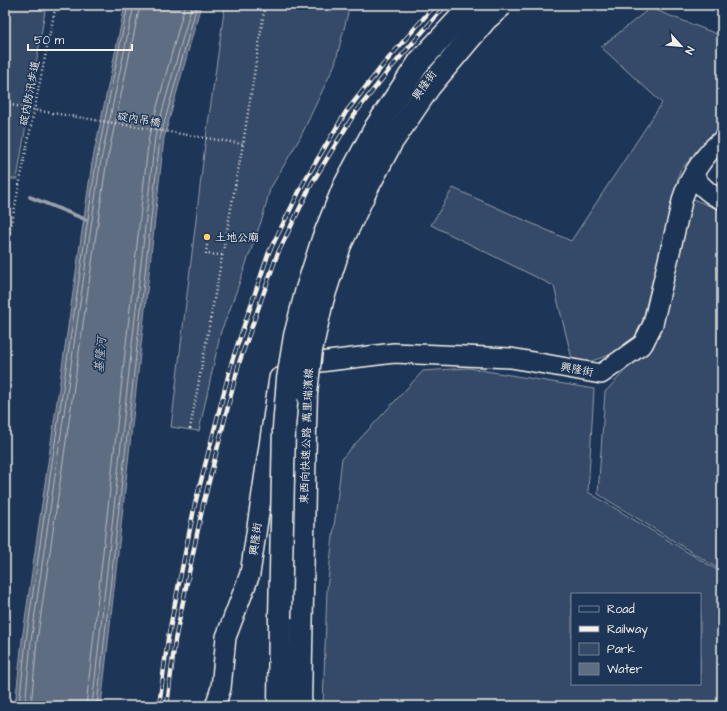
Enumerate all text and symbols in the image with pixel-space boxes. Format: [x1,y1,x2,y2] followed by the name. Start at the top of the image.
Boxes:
[28,26,132,52] scale bar
[661,26,701,66] north arrow
[34,32,65,49] text: 50 m
[681,44,698,57] text: N
[16,59,43,127] street label: 碇內防汛步道
[409,67,441,103] street label: 興隆街
[116,109,162,130] street label: 碇內吊橋
[215,230,259,245] place label: 土地公廟
[202,232,212,242] marker: 土地公廟
[90,334,111,374] water label: 基隆河
[559,359,595,380] street label: 興隆街
[297,368,316,504] street label: 東西向快速公路 萬里瑞濱線
[246,521,265,556] street label: 興隆街
[571,593,701,685] legend
[607,601,635,618] text: Road
[607,621,648,639] text: Railway
[607,641,635,658] text: Park
[607,661,643,678] text: Water

